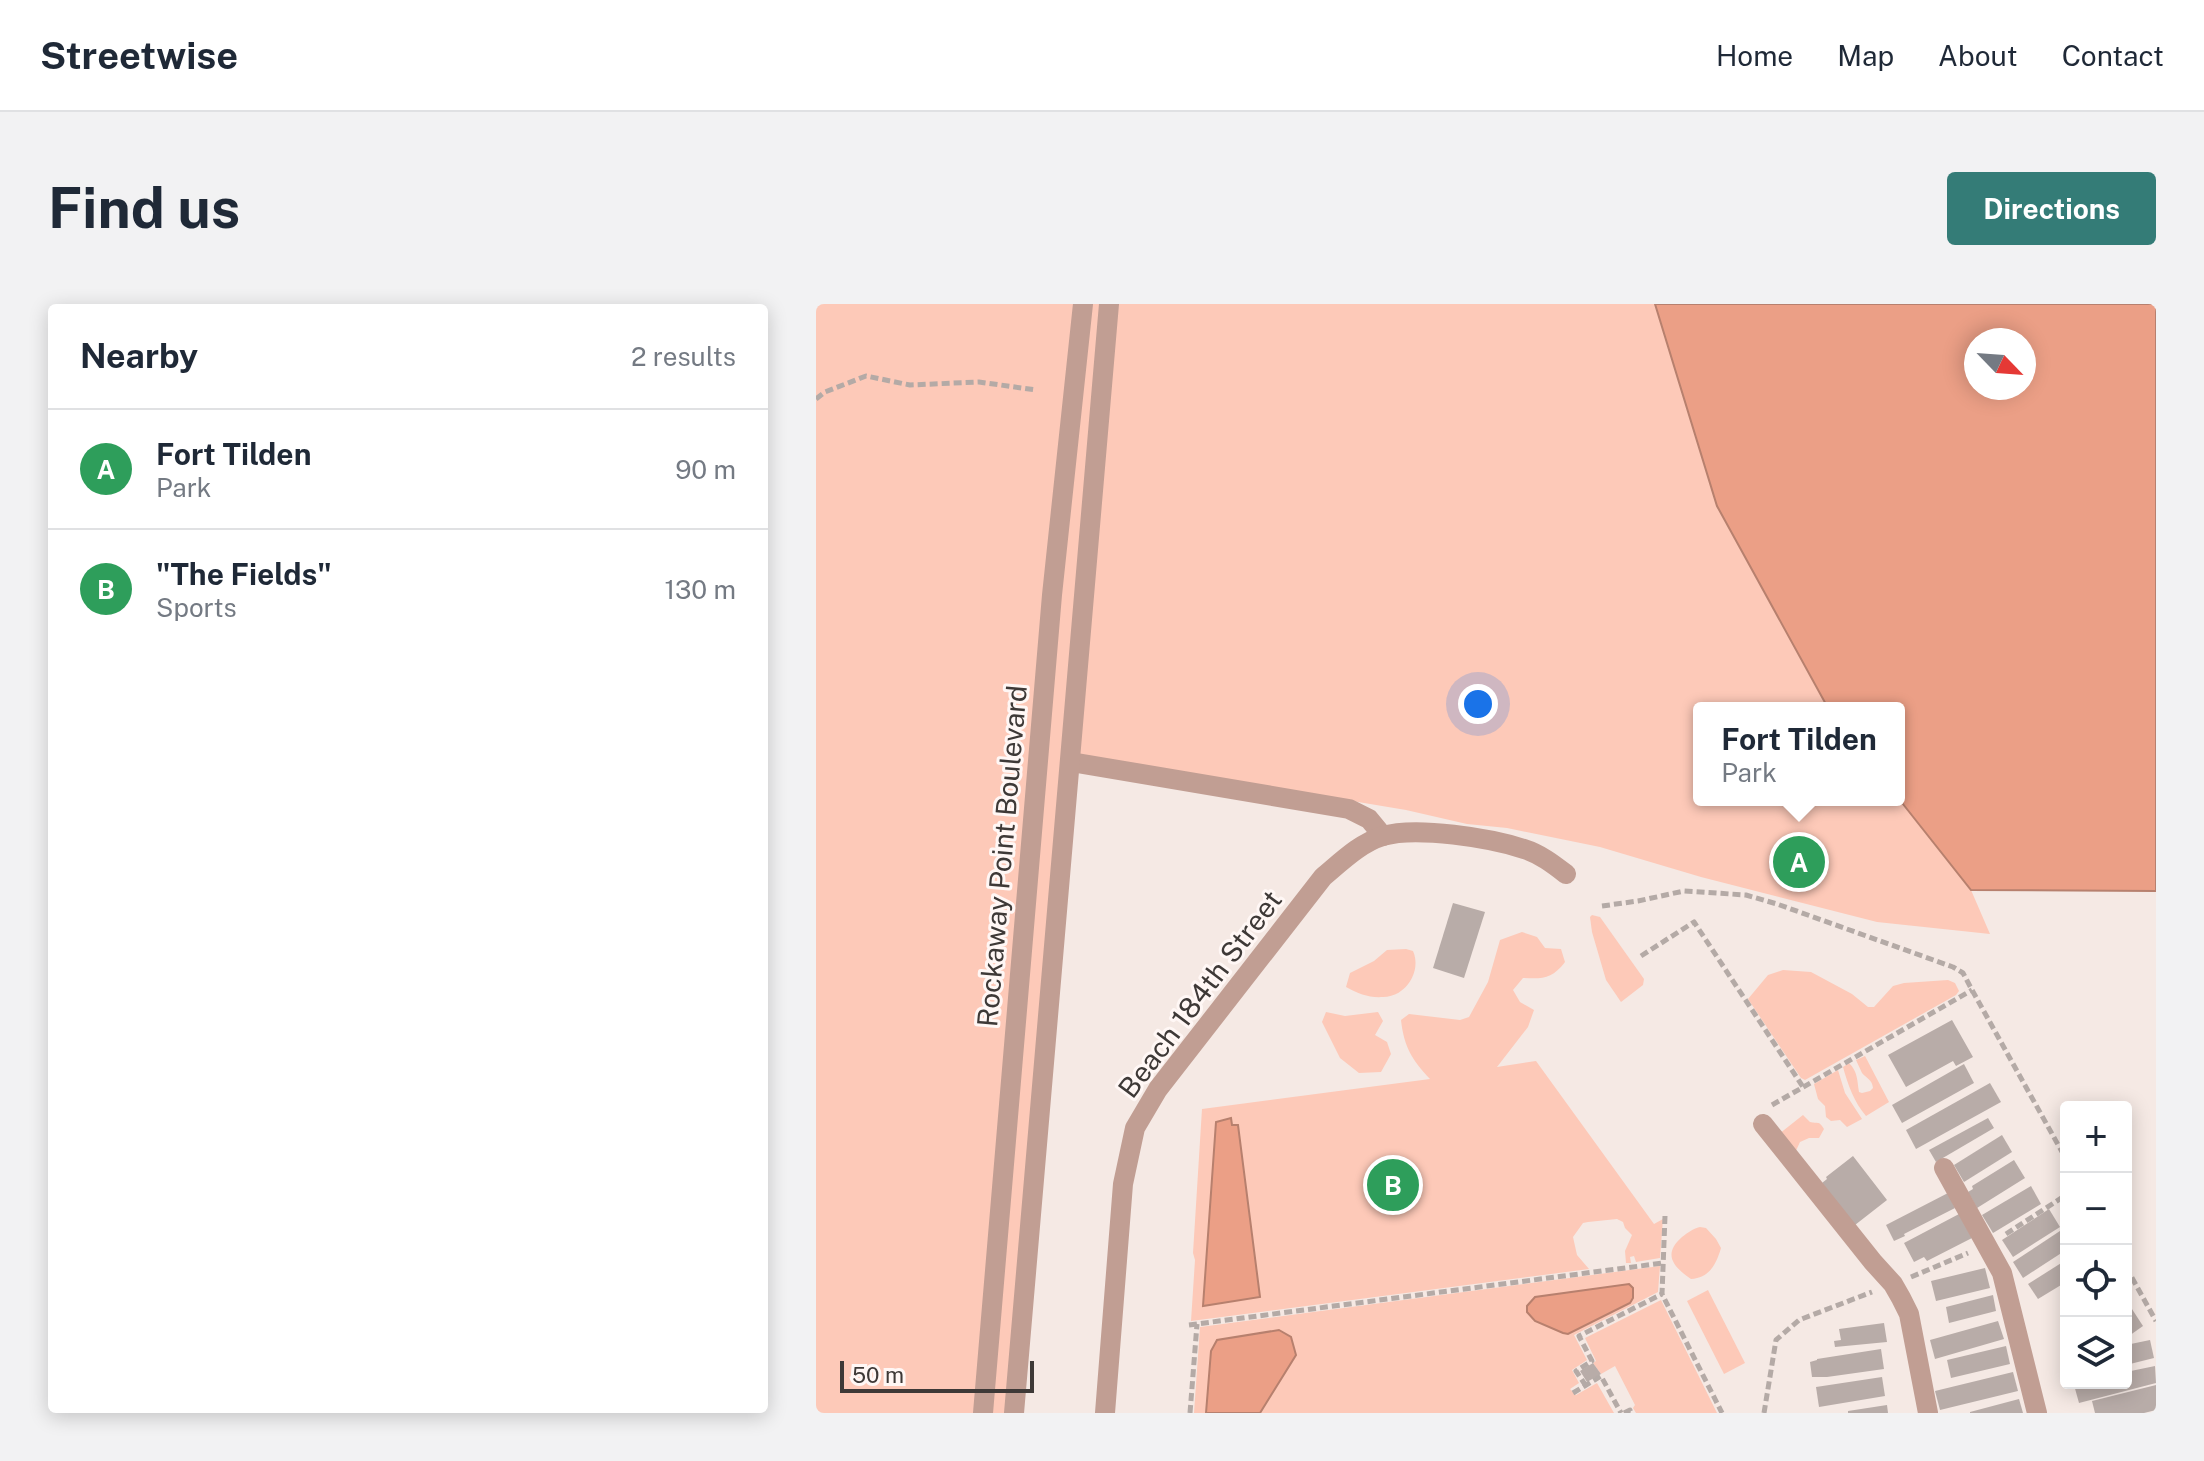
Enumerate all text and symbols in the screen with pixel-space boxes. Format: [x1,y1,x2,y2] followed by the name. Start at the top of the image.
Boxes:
[40,33,238,78] text: Streetwise
[1716,39,1793,72] text: Home
[1837,39,1894,72] text: Map
[1938,39,2018,72] text: About
[2062,39,2164,72] text: Contact
[1947,172,2156,245] button: Directions
[48,175,240,241] text: Find us
[1964,328,2036,400] north arrow
[80,336,198,376] text: Nearby
[631,341,736,372] text: 2 results
[156,436,311,472] text: Fort Tilden
[97,454,115,485] text: A
[675,454,736,485] text: 90 m
[156,472,211,503] text: Park
[156,556,332,592] text: "The Fields"
[97,574,115,605] text: B
[664,574,736,605] text: 130 m
[156,592,237,623] text: Sports
[970,684,1033,1028] street label: Rockaway Point Boulevard
[1458,684,1498,724] your location
[1693,702,1905,806] popup
[1721,721,1877,757] text: Fort Tilden
[1721,757,1777,788] text: Park
[1773,832,1825,892] pin: A
[1111,884,1288,1104] street label: Beach 184th Street
[2060,1101,2132,1389] map controls
[2060,1101,2132,1173] button: +
[1367,1155,1419,1215] pin: B
[2060,1173,2132,1245] button: −
[2060,1245,2132,1317] button: locate
[2060,1317,2132,1389] button: layers
[840,1357,1034,1393] scale bar
[852,1362,904,1388] text: 50 m

